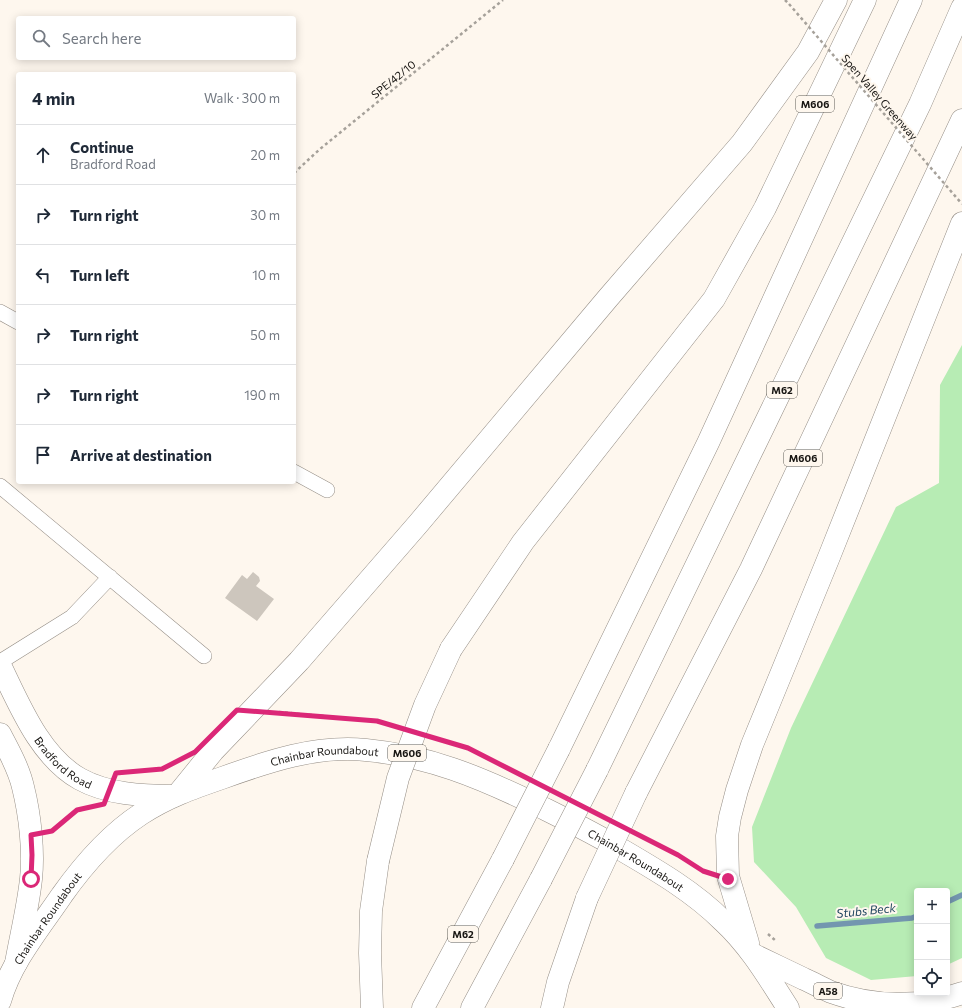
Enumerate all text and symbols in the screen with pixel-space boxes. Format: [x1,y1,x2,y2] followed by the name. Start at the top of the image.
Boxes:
[16,16,296,60] search box
[30,27,52,49] icon: search
[62,29,141,47] text: Search here
[839,52,921,143] street label: Spen Valley Greenway
[368,57,418,101] street label: SPE/42/10
[32,88,75,109] text: 4 min
[204,90,280,106] text: Walk · 300 m
[796,96,834,112] road number: M606
[70,138,134,156] text: Continue
[32,144,54,166] icon: ahead
[251,147,280,163] text: 20 m
[70,156,156,172] text: Bradford Road
[32,204,54,226] icon: right
[70,206,139,224] text: Turn right
[250,207,280,223] text: 30 m
[32,264,54,286] icon: left
[70,266,129,284] text: Turn left
[252,267,280,283] text: 10 m
[32,324,54,346] icon: right
[70,326,139,344] text: Turn right
[250,327,280,343] text: 50 m
[767,382,797,398] road number: M62
[32,384,54,406] icon: right
[70,386,139,404] text: Turn right
[244,387,280,403] text: 190 m
[32,444,54,466] icon: arrive
[70,446,212,464] text: Arrive at destination
[784,450,822,466] road number: M606
[32,734,94,790] street label: Bradford Road
[269,743,380,768] street label: Chainbar Roundabout
[388,745,426,761] road number: M606
[586,826,687,894] street label: Chainbar Roundabout
[11,869,84,966] street label: Chainbar Roundabout
[22,870,40,888] route start
[719,870,737,888] route end
[914,888,950,996] map controls
[914,888,950,924] button: +
[836,900,897,920] water label: Stubs Beck
[914,924,950,960] button: −
[448,926,478,942] road number: M62
[914,960,950,996] button: locate
[814,983,842,999] road number: A58

